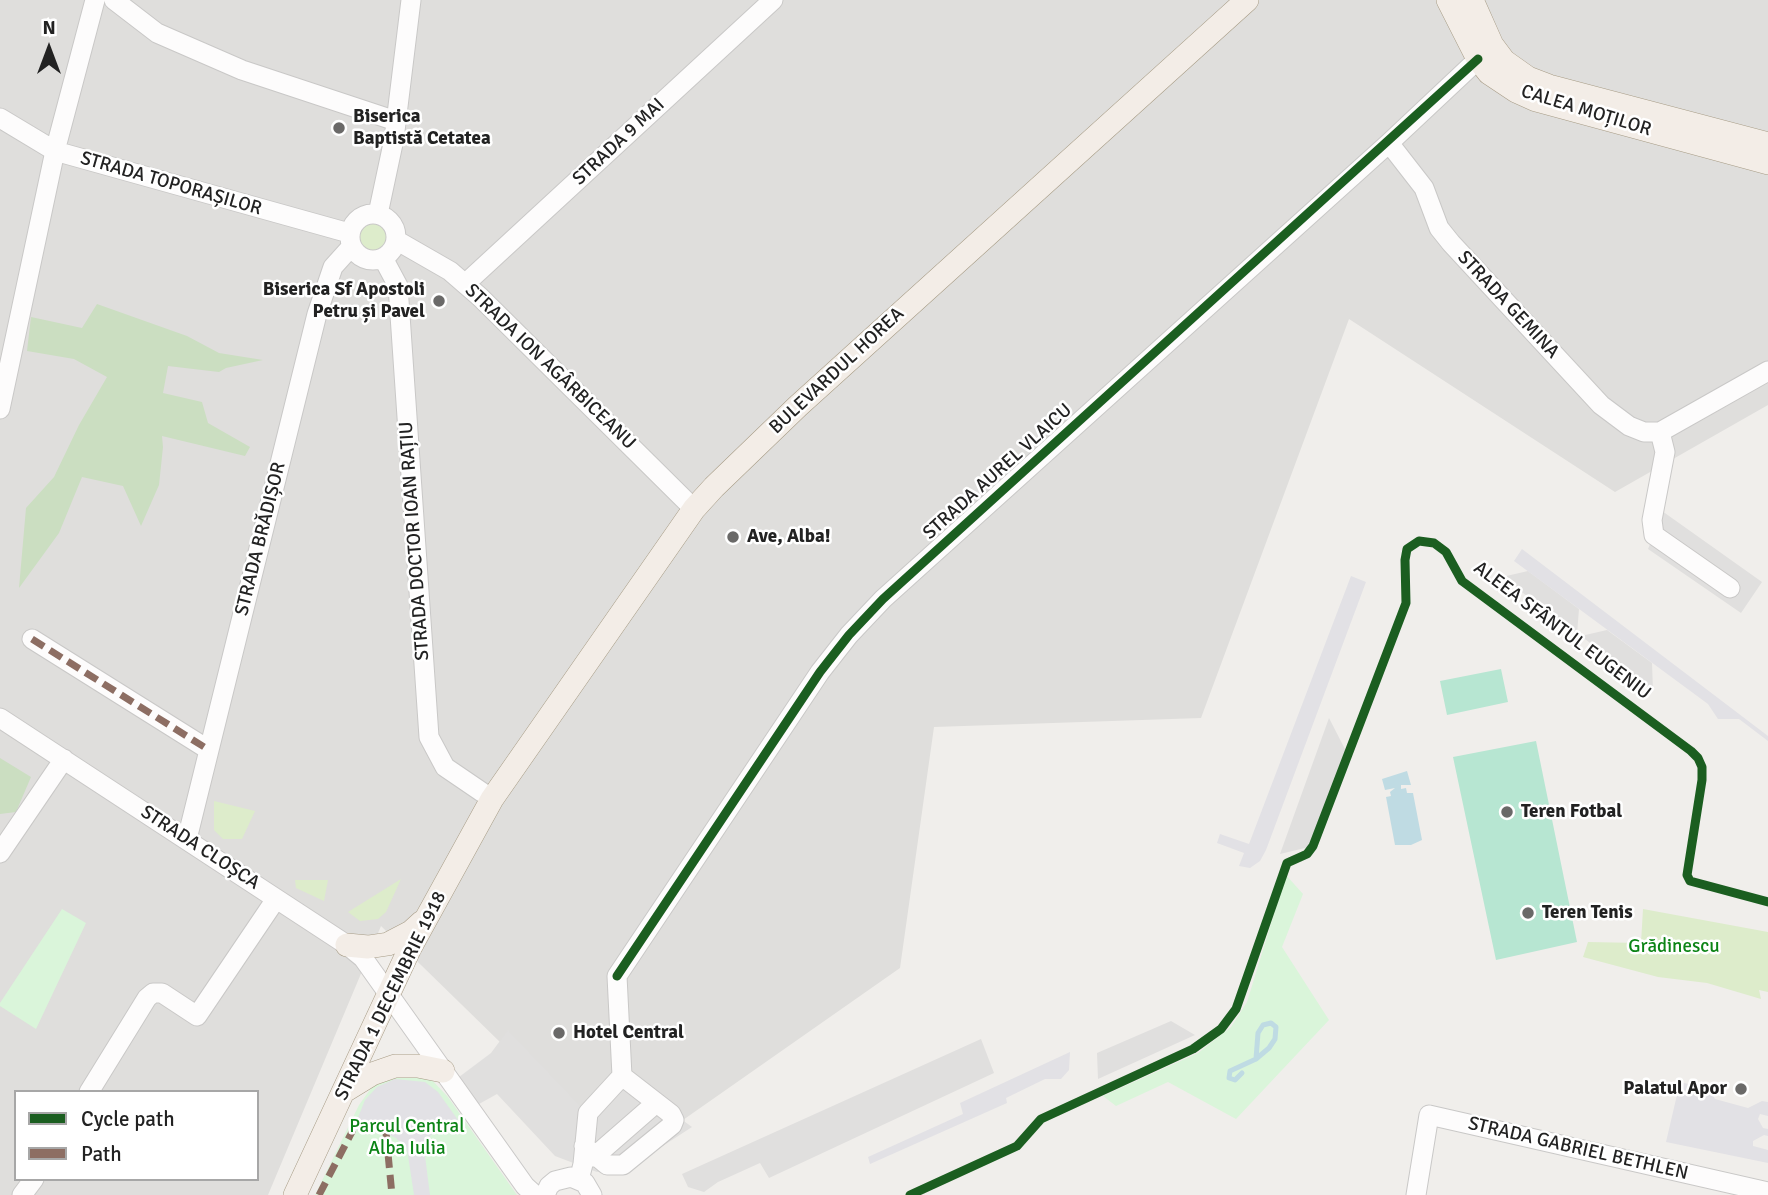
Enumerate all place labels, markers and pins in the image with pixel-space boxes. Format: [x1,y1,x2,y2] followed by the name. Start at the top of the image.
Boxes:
[353,106,491,150] place label: Biserica Baptistă Cetatea
[331,120,347,136] marker: Biserica Baptistă Cetatea
[263,279,425,323] place label: Biserica Sf Apostoli Petru și Pavel
[431,293,447,309] marker: Biserica Sf Apostoli Petru și Pavel
[747,526,831,548] place label: Ave, Alba!
[725,529,741,545] marker: Ave, Alba!
[1521,801,1622,823] place label: Teren Fotbal
[1499,804,1515,820] marker: Teren Fotbal
[1542,902,1633,924] place label: Teren Tenis
[1520,905,1536,921] marker: Teren Tenis
[573,1022,684,1044] place label: Hotel Central
[551,1025,567,1041] marker: Hotel Central
[1623,1078,1727,1100] place label: Palatul Apor
[1733,1081,1749,1097] marker: Palatul Apor

